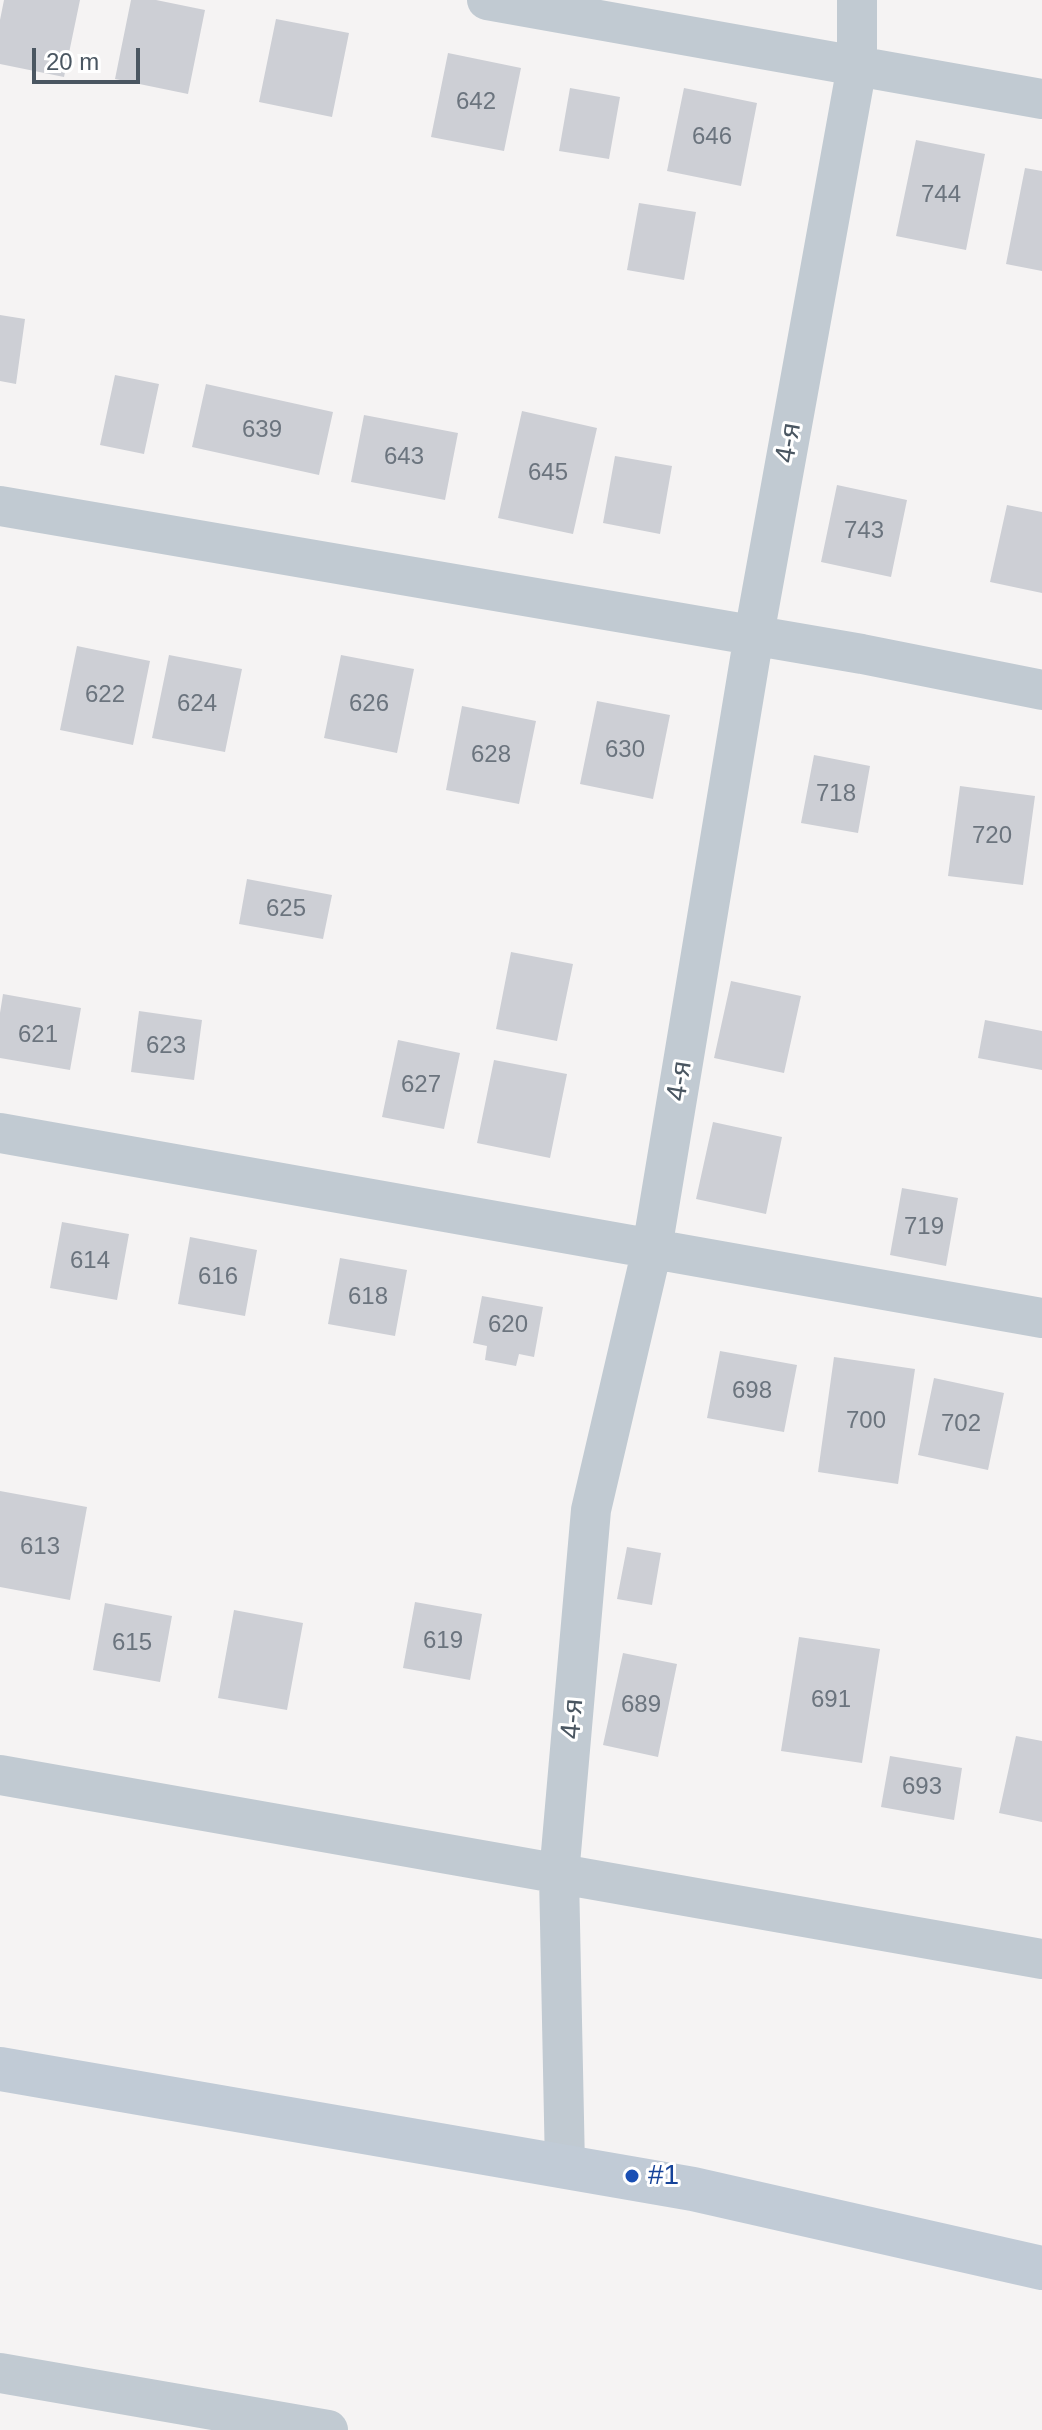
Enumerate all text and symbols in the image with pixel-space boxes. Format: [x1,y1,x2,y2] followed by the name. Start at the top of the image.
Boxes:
[36,32,144,82] scale bar
[46,48,99,75] text: 20 m
[456,88,496,116] house number: 642
[692,123,732,151] house number: 646
[921,181,961,209] house number: 744
[242,416,282,444] house number: 639
[769,420,809,466] street label: 4-я
[384,443,424,471] house number: 643
[528,459,568,487] house number: 645
[844,517,884,545] house number: 743
[85,681,125,709] house number: 622
[177,690,217,718] house number: 624
[349,690,389,718] house number: 626
[605,736,645,764] house number: 630
[471,741,511,769] house number: 628
[816,780,856,808] house number: 718
[972,822,1012,850] house number: 720
[266,895,306,923] house number: 625
[18,1021,58,1049] house number: 621
[146,1032,186,1060] house number: 623
[660,1059,700,1103] street label: 4-я
[401,1071,441,1099] house number: 627
[904,1213,944,1241] house number: 719
[70,1247,110,1275] house number: 614
[198,1263,238,1291] house number: 616
[348,1283,388,1311] house number: 618
[488,1311,528,1339] house number: 620
[732,1377,772,1405] house number: 698
[846,1407,886,1435] house number: 700
[941,1410,981,1438] house number: 702
[20,1533,60,1561] house number: 613
[423,1627,463,1655] house number: 619
[112,1629,152,1657] house number: 615
[811,1686,851,1714] house number: 691
[621,1691,661,1719] house number: 689
[555,1698,591,1740] street label: 4-я
[902,1773,942,1801] house number: 693
[648,2159,679,2193] place label: #1
[623,2167,641,2185] marker: #1

